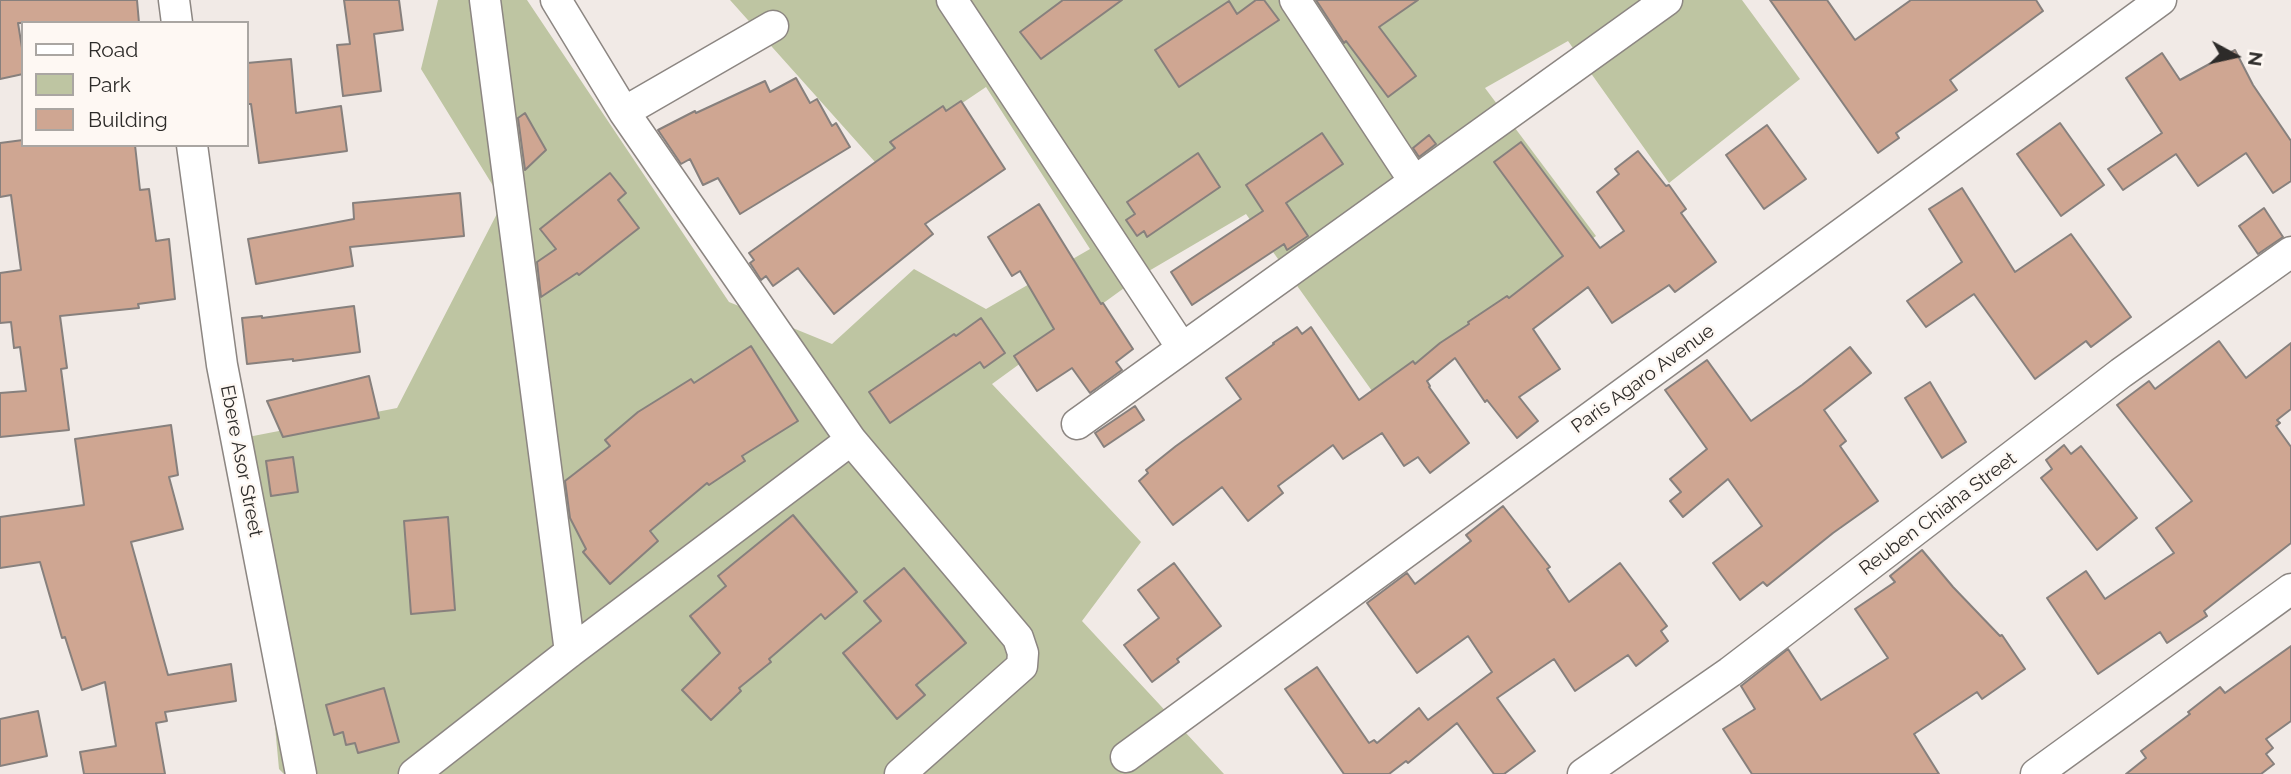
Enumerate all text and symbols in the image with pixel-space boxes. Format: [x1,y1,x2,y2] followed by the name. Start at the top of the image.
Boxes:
[21,21,248,147] legend
[2200,21,2270,91] north arrow
[88,37,138,62] text: Road
[2244,50,2268,68] text: N
[88,72,131,97] text: Park
[88,107,168,132] text: Building
[1567,320,1719,438] street label: Paris Agaro Avenue
[215,383,267,539] street label: Ebere Asor Street
[1855,447,2021,581] street label: Reuben Chiaha Street

